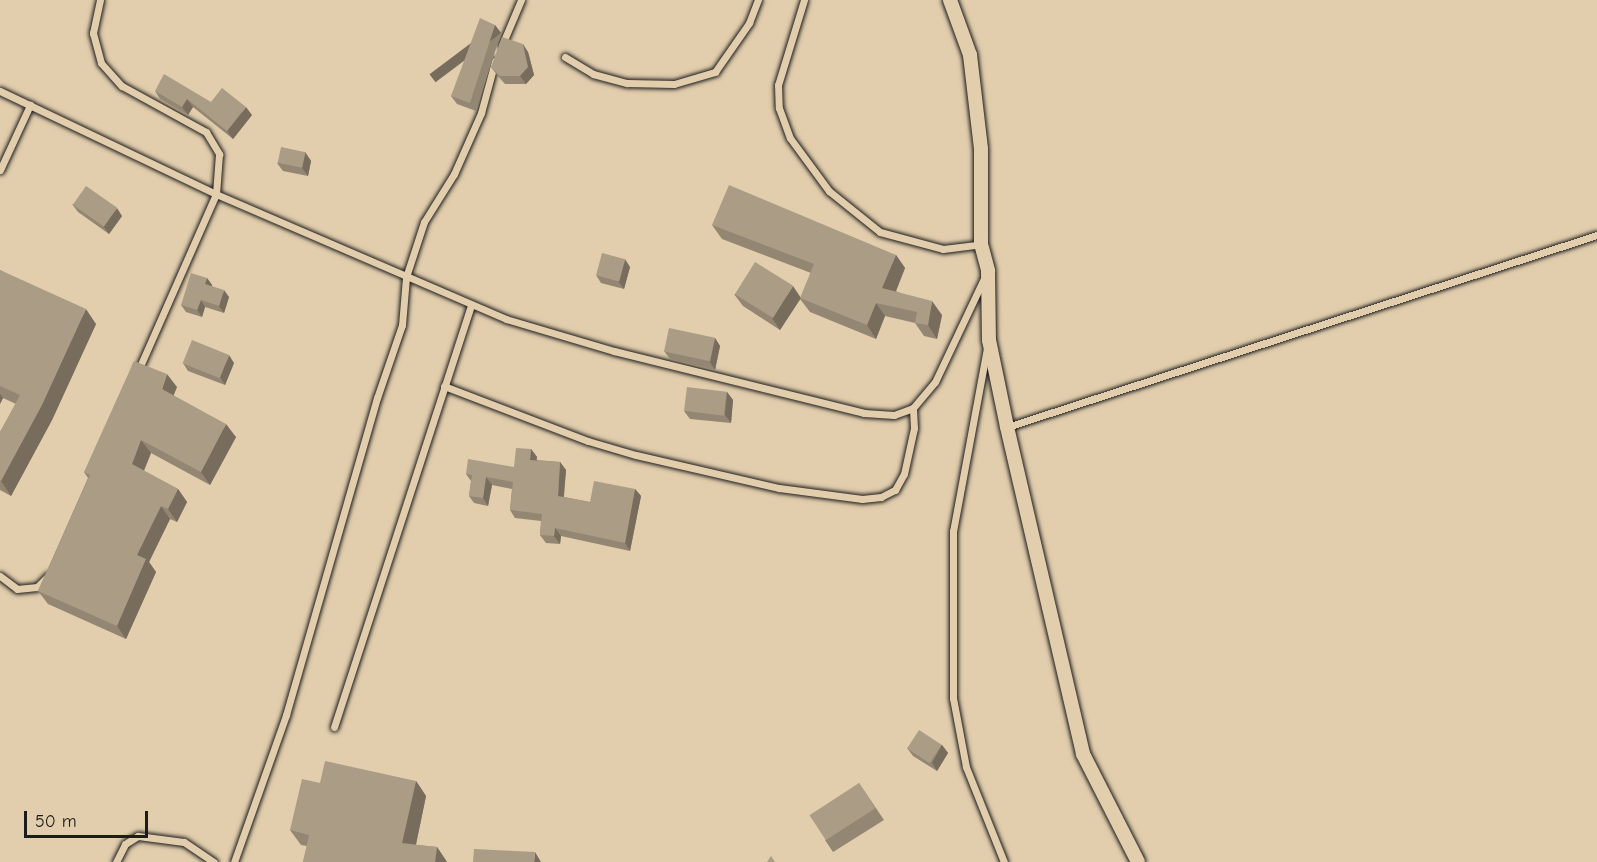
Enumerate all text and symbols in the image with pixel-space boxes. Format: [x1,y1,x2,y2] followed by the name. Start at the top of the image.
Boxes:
[27,799,152,837] scale bar
[35,811,77,832] text: 50 m

